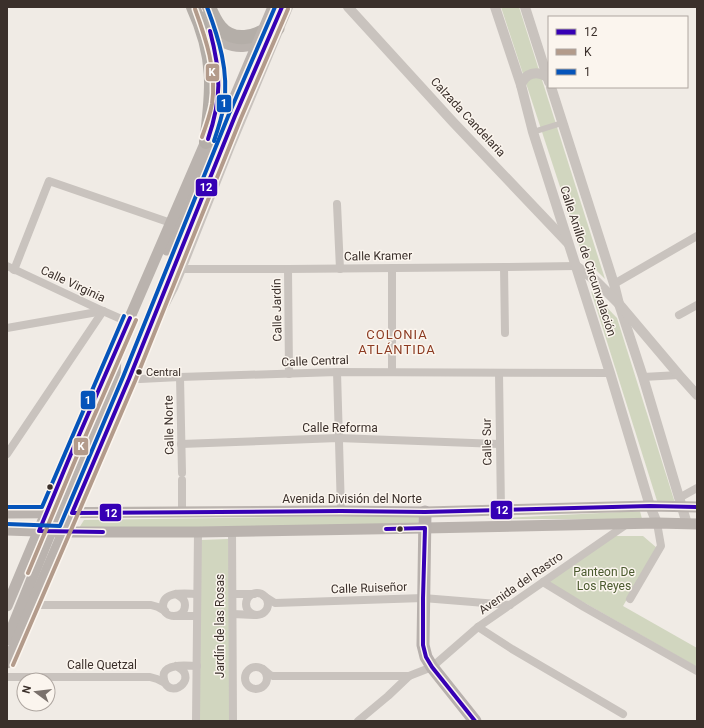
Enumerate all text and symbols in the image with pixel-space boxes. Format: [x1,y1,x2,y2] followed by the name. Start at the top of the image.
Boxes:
[548,16,688,88] legend
[584,25,598,39] text: 12
[584,45,592,59] text: K
[205,63,220,82] line badge: K
[584,65,591,79] text: 1
[209,66,217,79] text: K
[428,75,508,159] street label: Calzada Candelaria
[216,94,232,113] line badge: 1
[221,97,227,110] text: 1
[195,178,218,197] line badge: 12
[200,181,212,194] text: 12
[557,184,619,338] street label: Calle Anillo de Circunvalación
[344,248,412,264] street label: Calle Kramer
[38,263,108,305] street label: Calle Virginia
[269,278,285,342] street label: Calle Jardín
[358,327,436,357] district label: COLONIA ATLÁNTIDA
[281,353,349,369] street label: Calle Central
[146,366,181,379] place label: Central
[134,367,144,377] marker: Central
[80,390,96,410] line badge: 1
[85,394,91,407] text: 1
[161,395,177,455] street label: Calle Norte
[480,418,494,466] street label: Calle Sur
[302,421,378,435] street label: Calle Reforma
[73,437,89,456] line badge: K
[78,440,86,453] text: K
[45,482,55,492] unlabelled marker
[282,492,422,506] street label: Avenida División del Norte
[490,500,513,520] line badge: 12
[99,503,122,522] line badge: 12
[496,504,508,517] text: 12
[105,507,117,520] text: 12
[395,524,405,534] unlabelled marker
[476,549,566,617] street label: Avenida del Rastro
[573,565,635,593] park label: Panteon De Los Reyes
[213,574,227,678] street label: Jardín de las Rosas
[331,580,407,596] street label: Calle Ruiseñor
[67,658,137,672] street label: Calle Quetzal
[16,672,56,712] north arrow
[20,684,34,695] text: N

